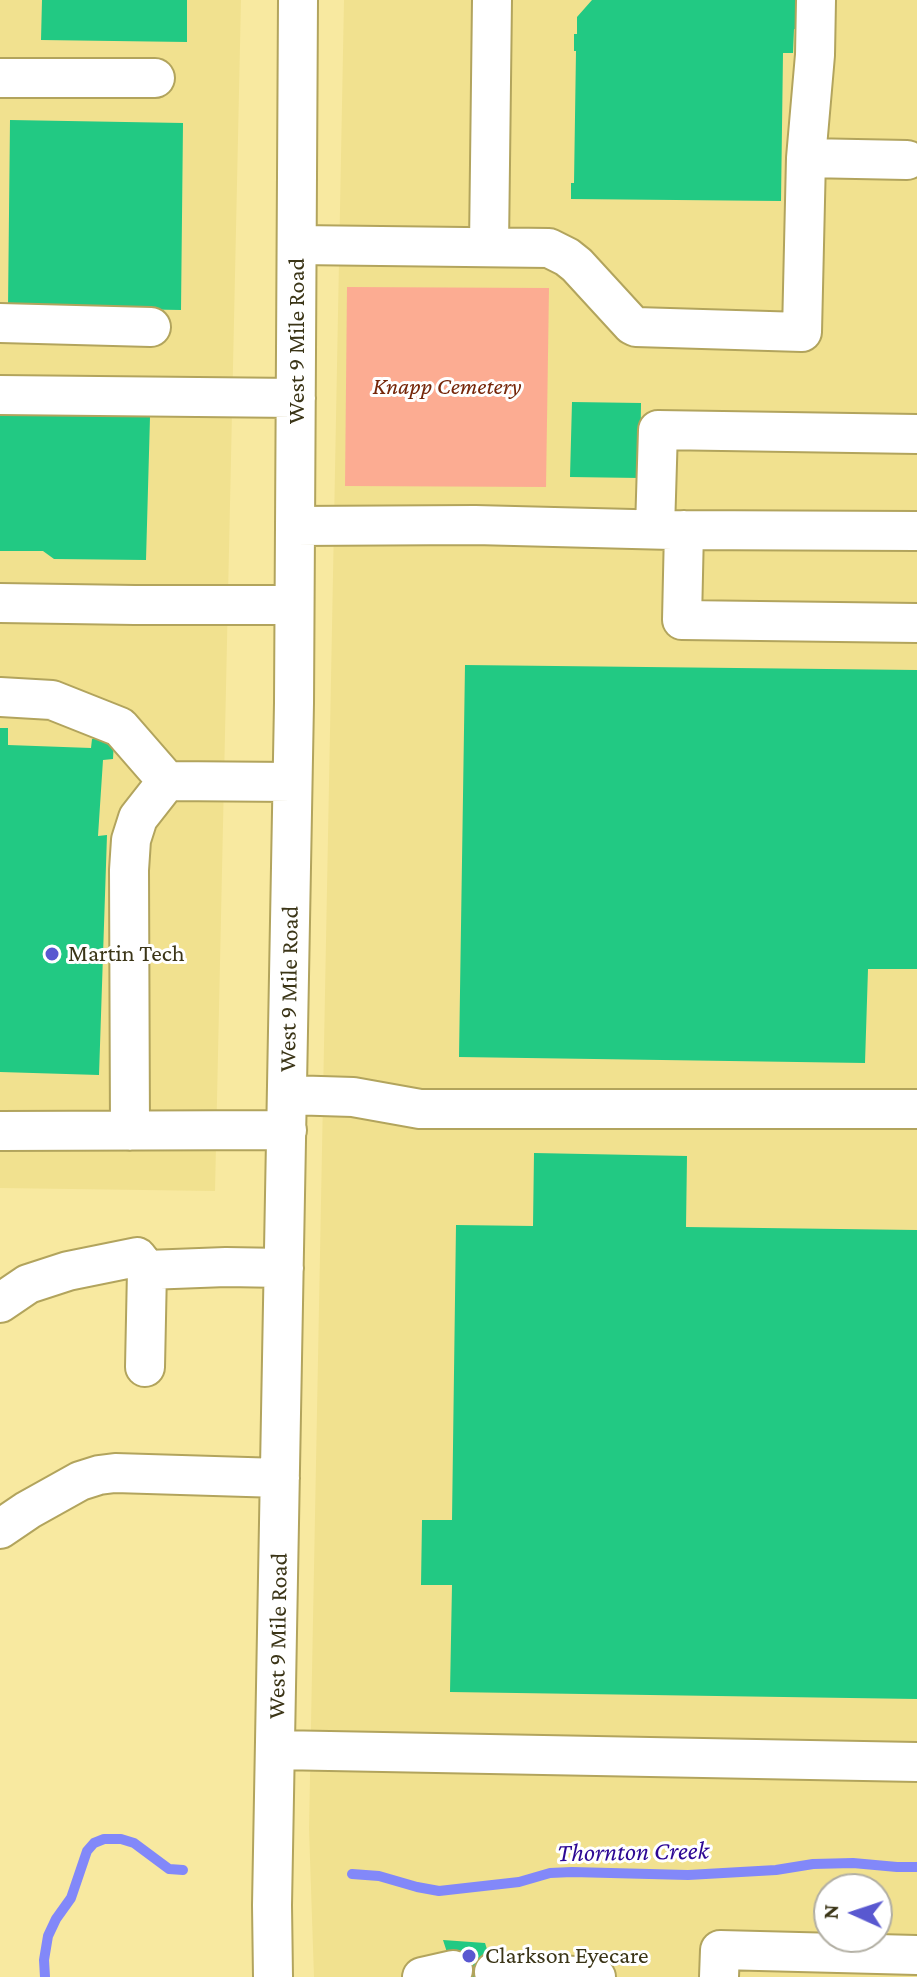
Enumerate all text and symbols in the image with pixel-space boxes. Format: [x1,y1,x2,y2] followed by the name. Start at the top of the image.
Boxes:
[283,258,311,424] street label: West 9 Mile Road
[373,373,521,401] park label: Knapp Cemetery
[273,906,305,1072] street label: West 9 Mile Road
[68,940,185,968] place label: Martin Tech
[43,945,61,963] marker: Martin Tech
[262,1553,294,1719] street label: West 9 Mile Road
[557,1835,709,1869] water label: Thornton Creek
[813,1873,893,1953] north arrow
[818,1904,843,1920] text: N
[485,1942,649,1970] place label: Clarkson Eyecare
[460,1947,478,1965] marker: Clarkson Eyecare

